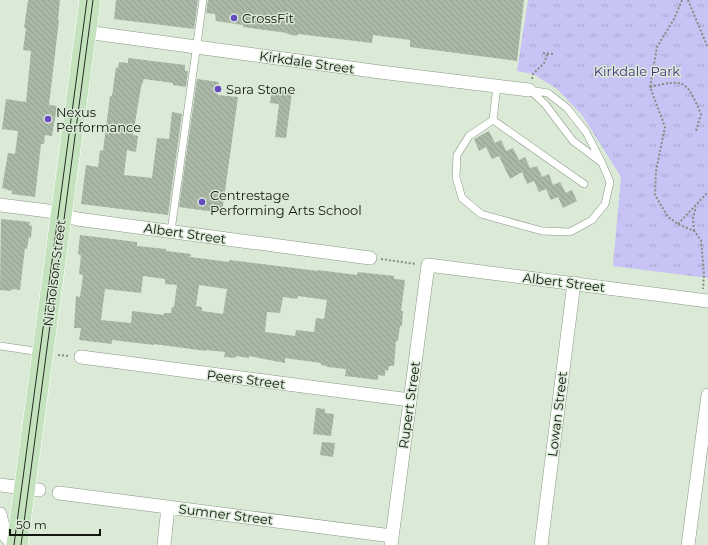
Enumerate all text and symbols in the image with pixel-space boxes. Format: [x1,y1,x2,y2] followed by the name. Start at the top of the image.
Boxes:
[242,10,294,26] place label: CrossFit
[229,13,239,23] marker: CrossFit
[258,47,356,77] street label: Kirkdale Street
[594,63,680,79] park label: Kirkdale Park
[226,81,295,97] place label: Sara Stone
[213,84,223,94] marker: Sara Stone
[56,104,141,135] place label: Nexus Performance
[43,114,53,124] marker: Nexus Performance
[210,187,362,218] place label: Centrestage Performing Arts School
[197,197,207,207] marker: Centrestage Performing Arts School
[39,219,69,327] street label: Nicholson Street
[143,219,227,247] street label: Albert Street
[522,269,606,295] street label: Albert Street
[395,360,423,450] street label: Rupert Street
[206,366,286,392] street label: Peers Street
[544,370,570,458] street label: Lowan Street
[178,500,274,528] street label: Sumner Street
[10,511,100,537] scale bar
[16,517,47,532] text: 50 m

